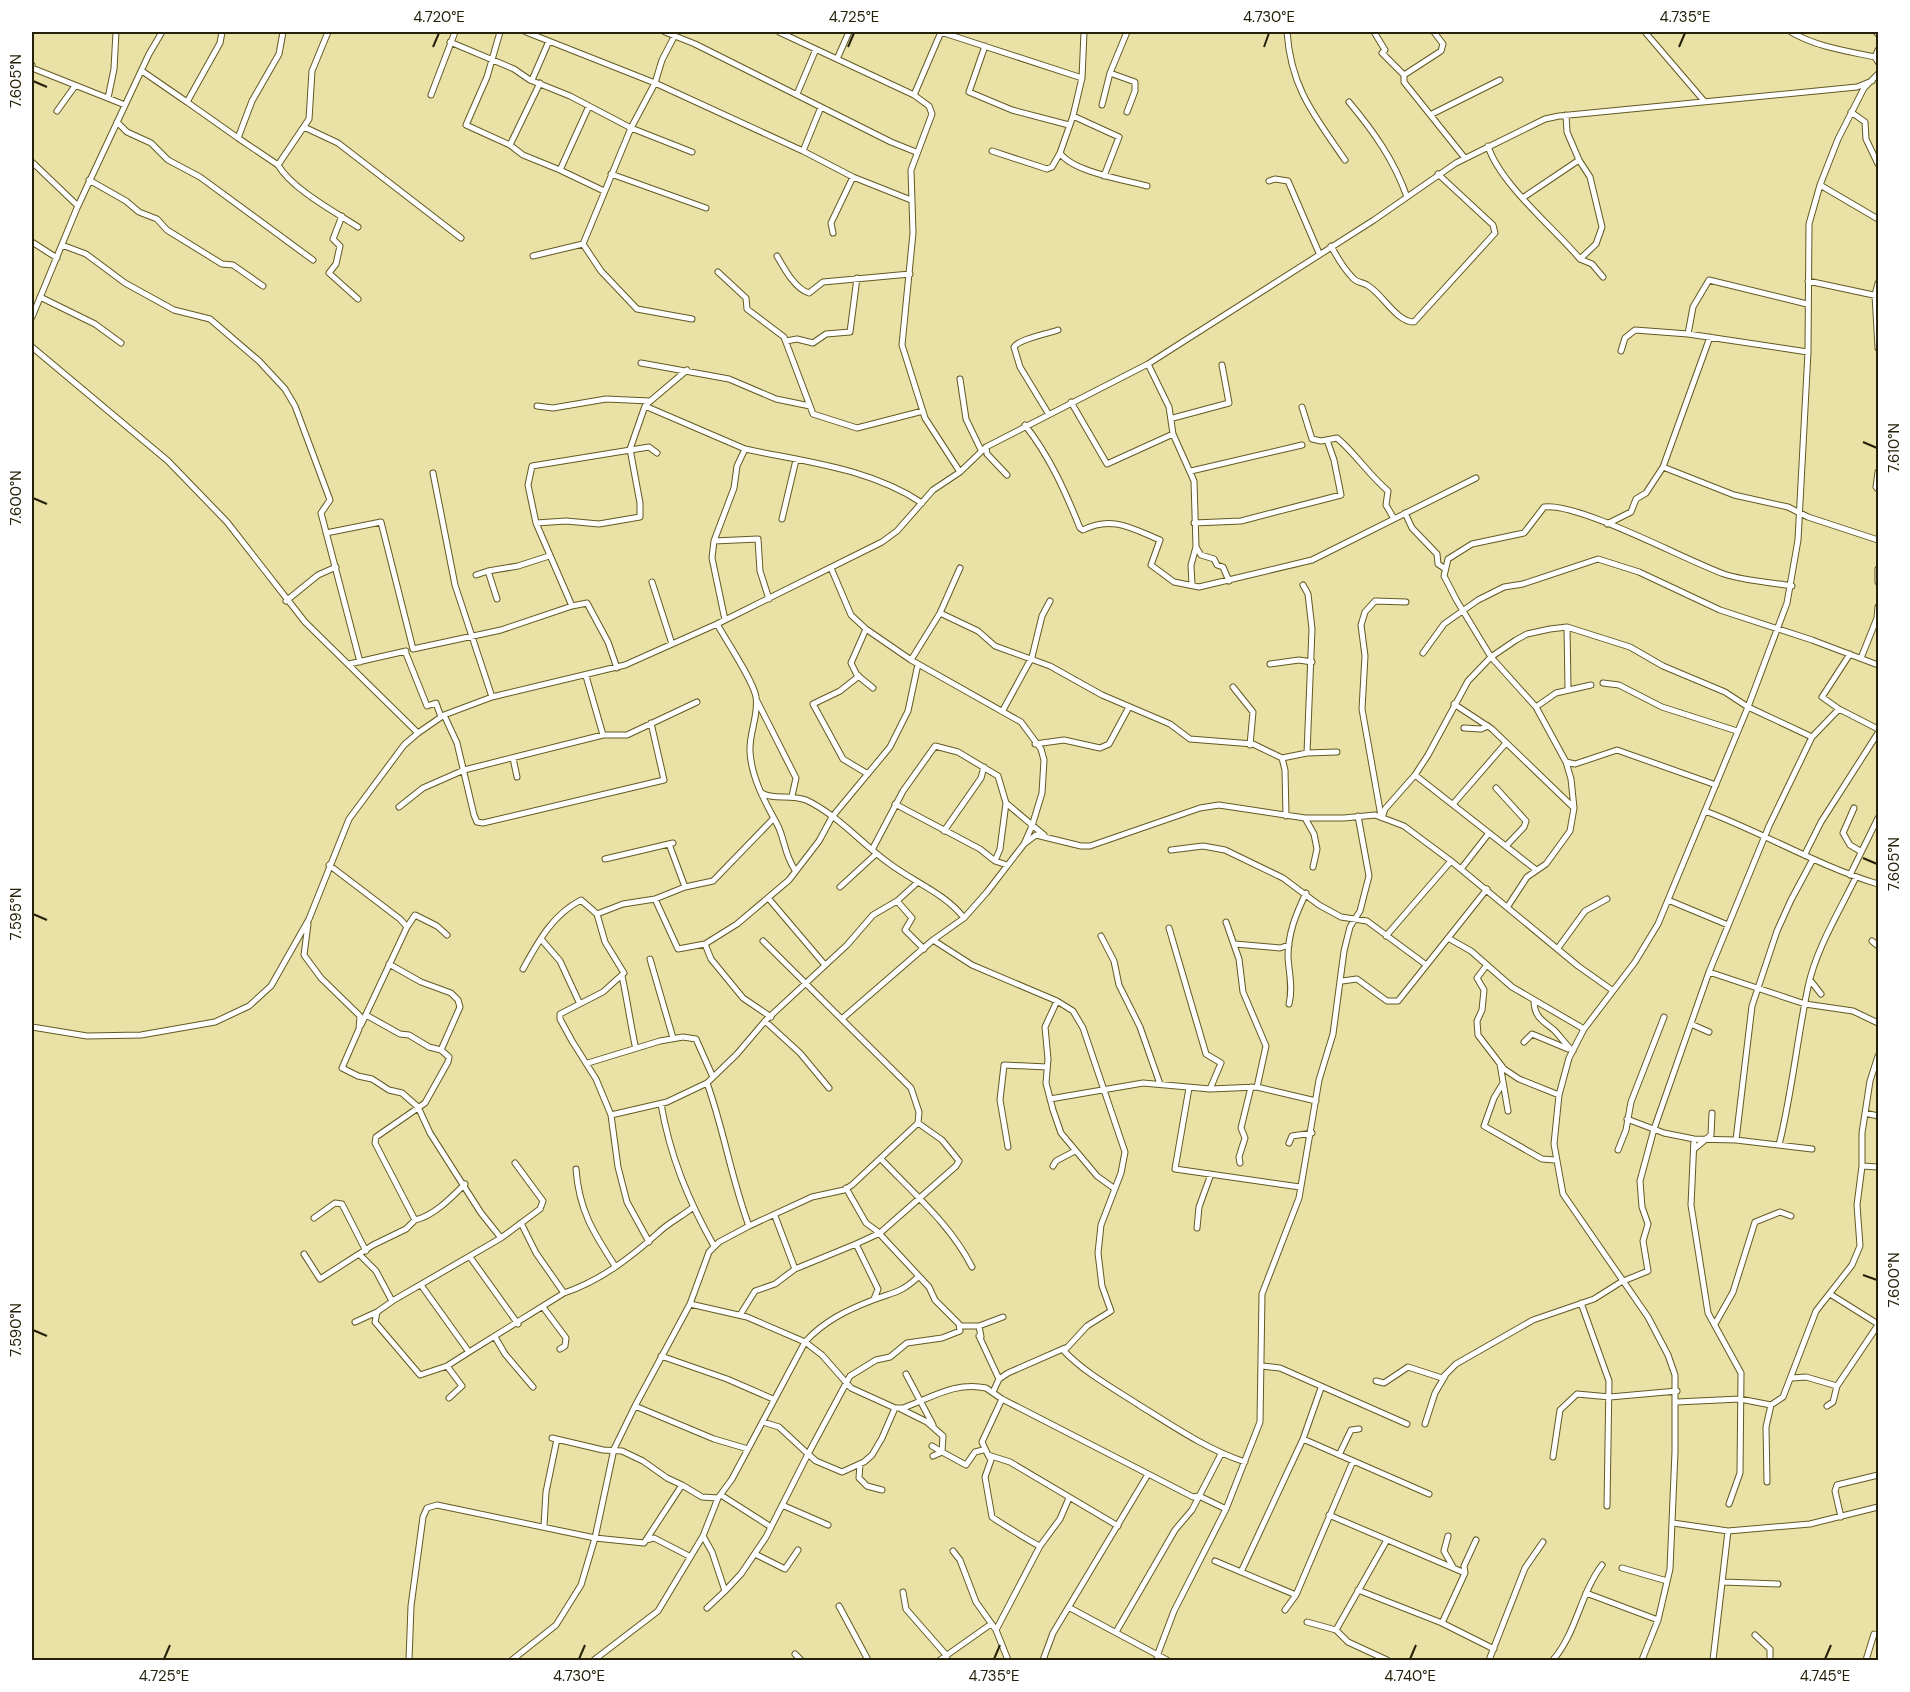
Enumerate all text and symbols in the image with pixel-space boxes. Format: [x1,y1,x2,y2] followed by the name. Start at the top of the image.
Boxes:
[413,7,465,27] text: 4.720°E
[829,7,879,27] text: 4.725°E
[1243,7,1295,27] text: 4.730°E
[1660,7,1710,27] text: 4.735°E
[6,54,26,108] text: 7.605°N
[1884,423,1904,473] text: 7.610°N
[6,470,26,526] text: 7.600°N
[1884,837,1904,891] text: 7.605°N
[6,888,26,940] text: 7.595°N
[1884,1252,1904,1308] text: 7.600°N
[6,1303,26,1357] text: 7.590°N
[139,1666,189,1686] text: 4.725°E
[553,1666,605,1686] text: 4.730°E
[969,1666,1019,1686] text: 4.735°E
[1384,1666,1436,1686] text: 4.740°E
[1800,1666,1850,1686] text: 4.745°E

